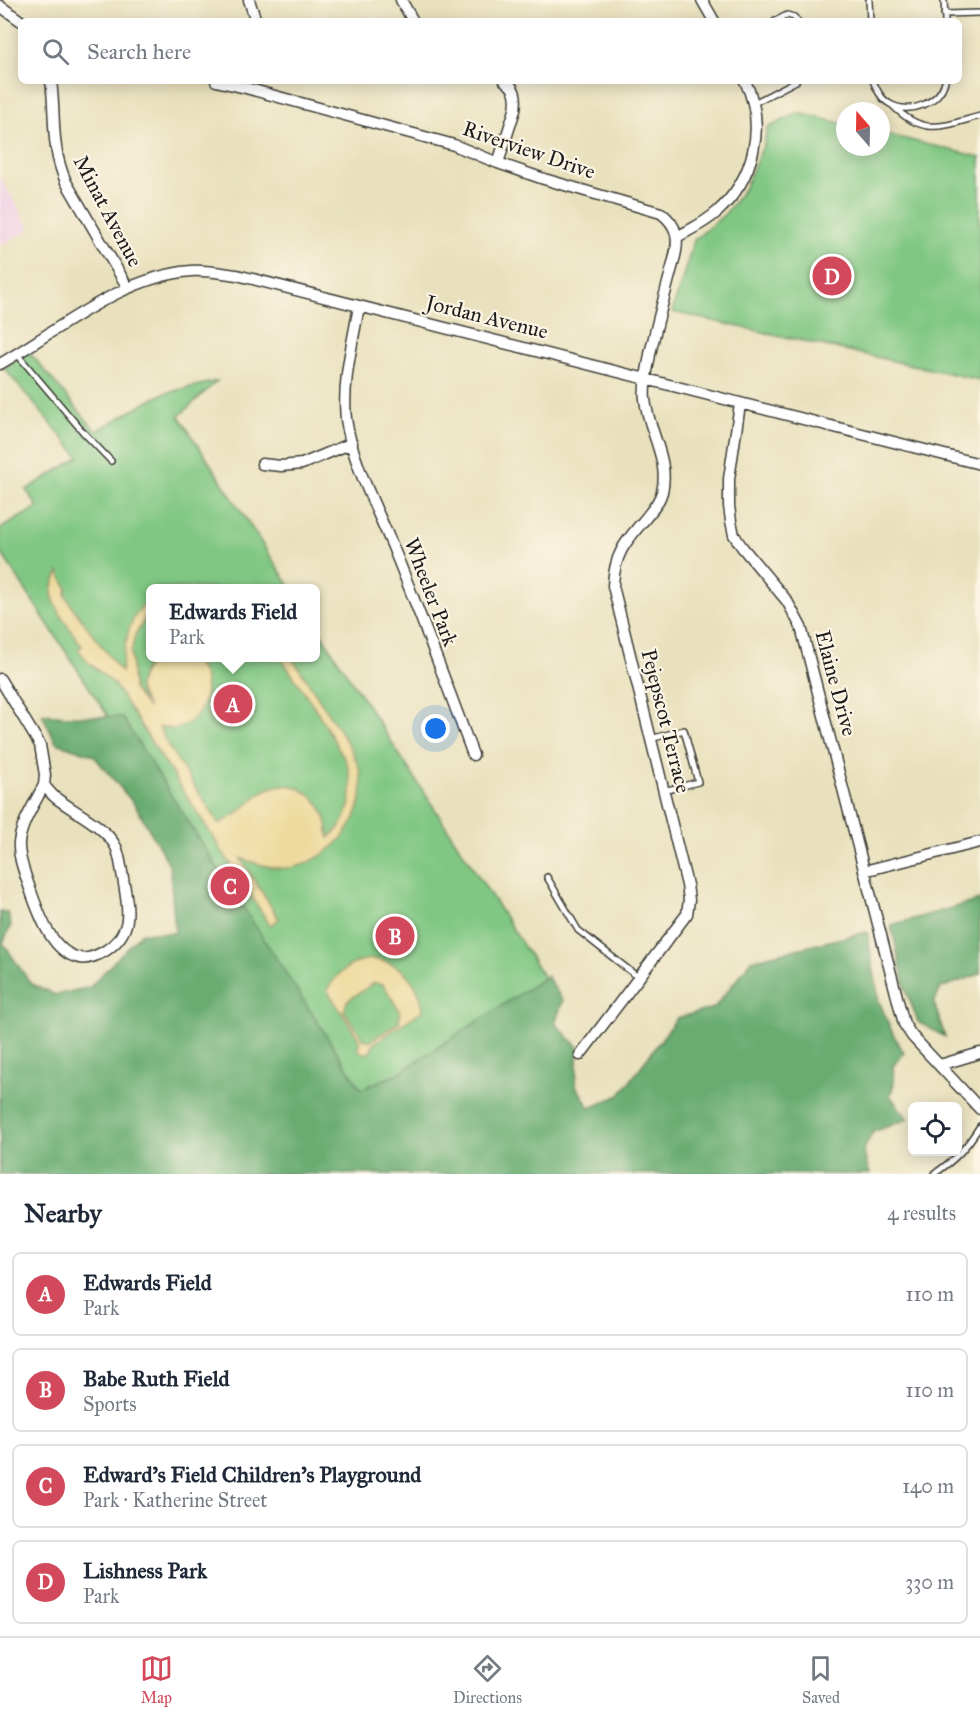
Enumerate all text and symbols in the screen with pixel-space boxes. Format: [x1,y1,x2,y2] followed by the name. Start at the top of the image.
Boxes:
[18,18,962,84] search box
[39,35,72,68] icon: search
[87,38,191,65] text: Search here
[836,102,890,156] north arrow
[459,115,599,185] street label: Riverview Drive
[68,151,148,271] street label: Minat Avenue
[812,254,852,298] pin: D
[421,289,551,345] street label: Jordan Avenue
[398,534,464,650] street label: Wheeler Park
[146,584,320,662] popup
[169,598,297,625] text: Edwards Field
[169,625,205,649] text: Park
[809,627,863,739] street label: Elaine Drive
[636,646,697,796] street label: Pejepscot Terrace
[214,682,252,726] pin: A
[421,714,450,743] your location
[210,864,250,908] pin: C
[376,914,414,958] pin: B
[908,1102,962,1156] map controls
[908,1102,962,1156] button: locate
[24,1197,102,1229] text: Nearby
[887,1201,956,1225] text: 4 results
[83,1269,212,1296] text: Edwards Field
[39,1282,52,1306] text: A
[906,1282,954,1306] text: 110 m
[83,1296,119,1320] text: Park
[83,1365,230,1392] text: Babe Ruth Field
[39,1378,52,1402] text: B
[906,1378,954,1402] text: 110 m
[83,1392,137,1416] text: Sports
[83,1461,421,1488] text: Edward's Field Children's Playground
[39,1474,52,1498] text: C
[902,1474,954,1498] text: 140 m
[83,1488,267,1512] text: Park · Katherine Street
[83,1557,207,1584] text: Lishness Park
[38,1570,53,1594] text: D
[905,1570,954,1594] text: 330 m
[83,1584,119,1608] text: Park
[140,1652,173,1707] tab: Map
[453,1652,522,1707] tab: Directions
[802,1652,840,1707] tab: Saved

